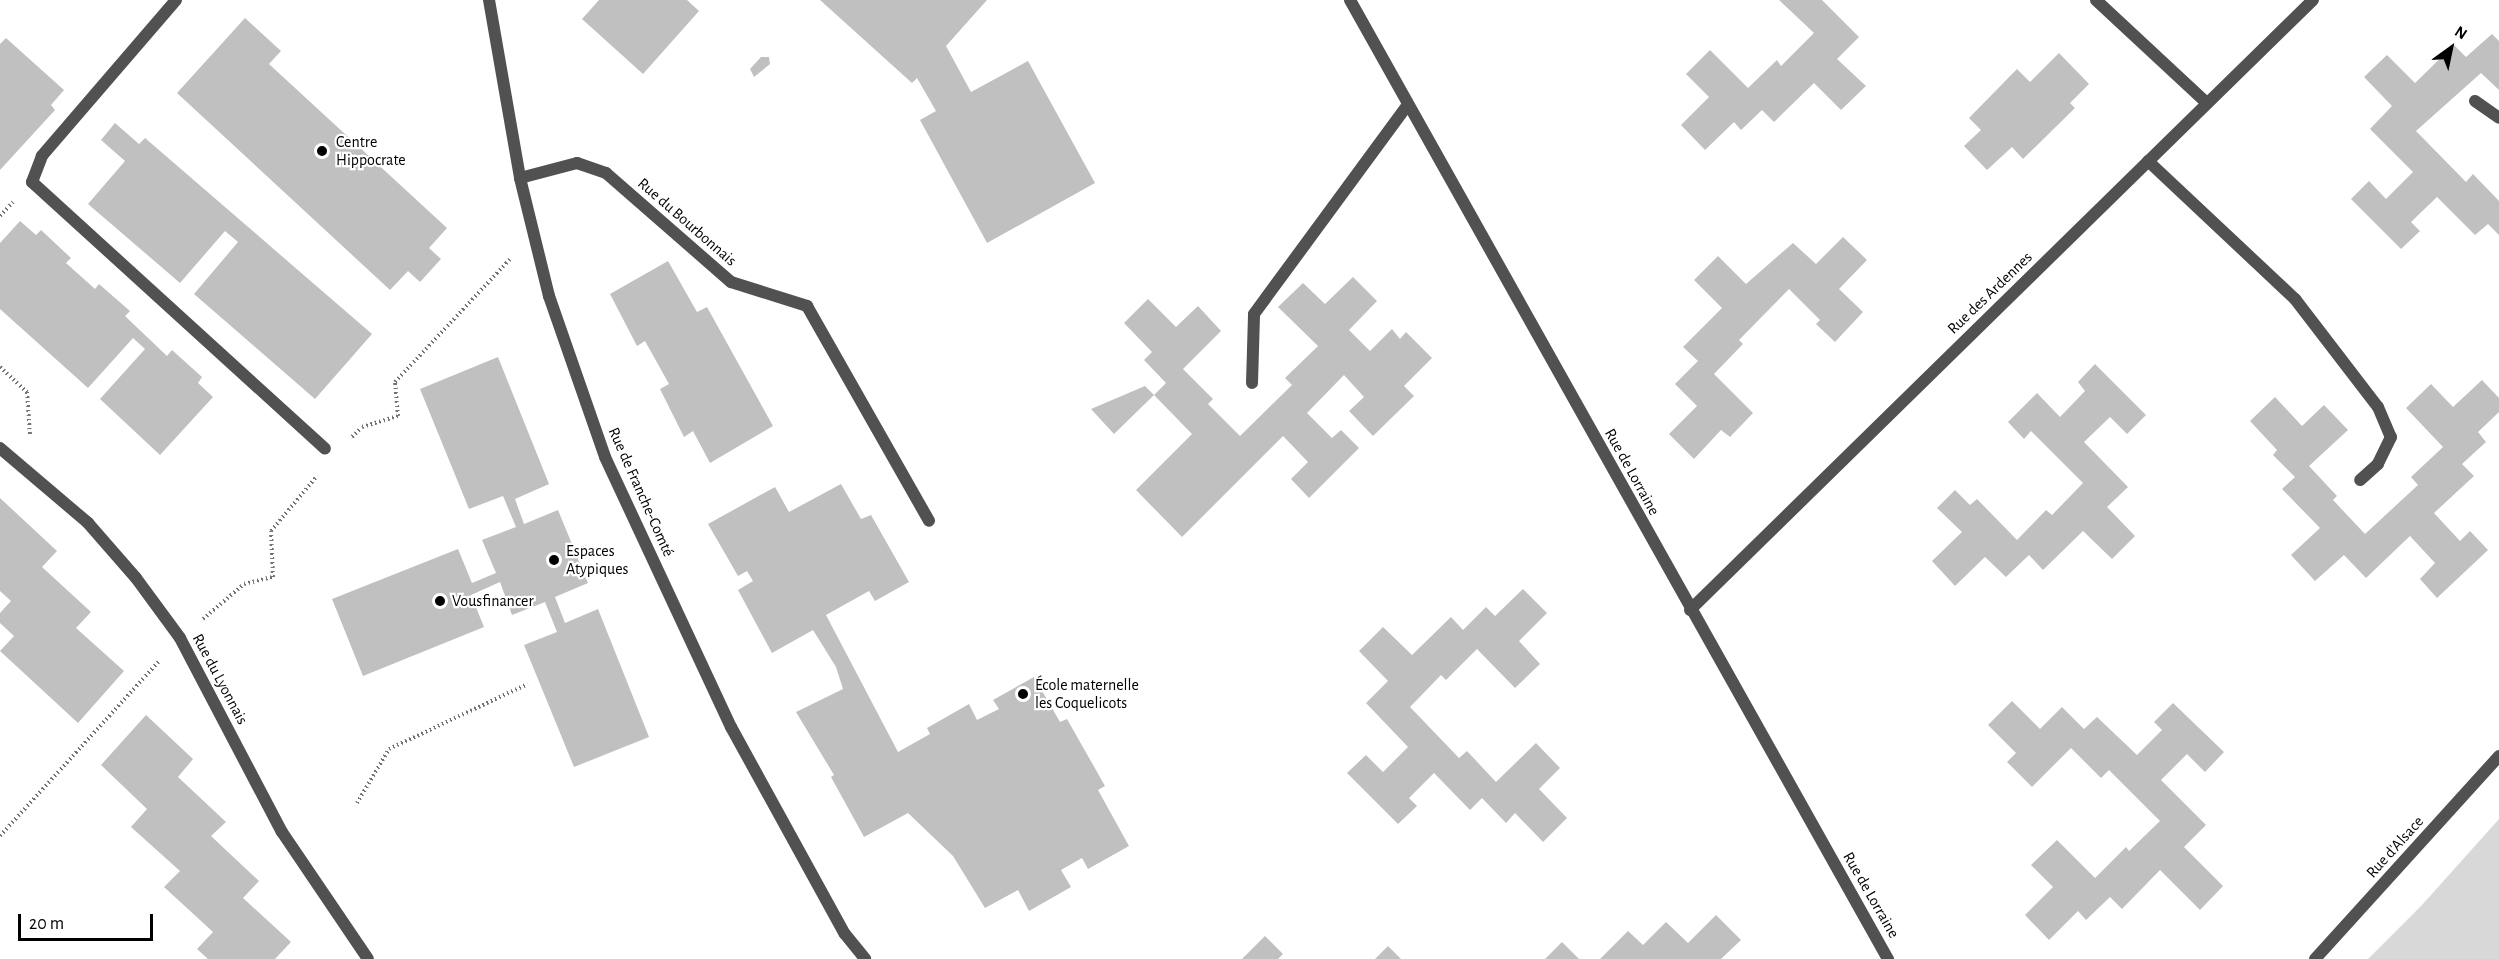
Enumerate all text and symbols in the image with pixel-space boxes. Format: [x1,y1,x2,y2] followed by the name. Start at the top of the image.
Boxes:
[2421,18,2481,78] north arrow
[2452,23,2470,43] text: N
[336,132,406,170] place label: Centre Hippocrate
[313,142,331,160] marker: Centre Hippocrate
[634,174,740,270] street label: Rue du Bourbonnais
[1944,248,2036,338] street label: Rue des Ardennes
[604,424,678,560] street label: Rue de Franche-Comté
[1600,425,1664,519] street label: Rue de Lorraine
[566,541,628,579] place label: Espaces Atypiques
[547,553,561,567] marker: Espaces Atypiques
[452,591,534,611] place label: Vousfinancer
[433,594,447,608] marker: Vousfinancer
[188,630,252,728] street label: Rue du Lyonnais
[1035,675,1139,713] place label: École maternelle les Coquelicots
[1016,687,1030,701] marker: École maternelle les Coquelicots
[2362,812,2428,882] street label: Rue d'Alsace
[1839,849,1903,941] street label: Rue de Lorraine
[21,902,156,940] scale bar
[29,915,64,933] text: 20 m

